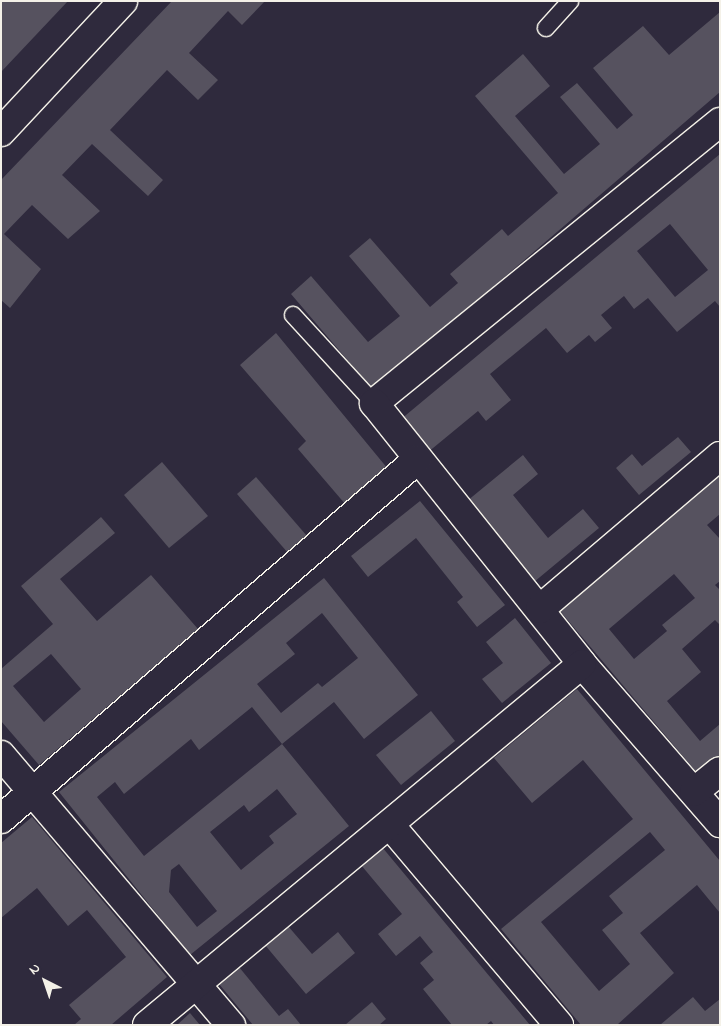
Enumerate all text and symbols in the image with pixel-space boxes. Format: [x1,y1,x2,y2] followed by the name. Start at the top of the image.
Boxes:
[20,956,70,1006] north arrow
[24,958,45,980] text: N

